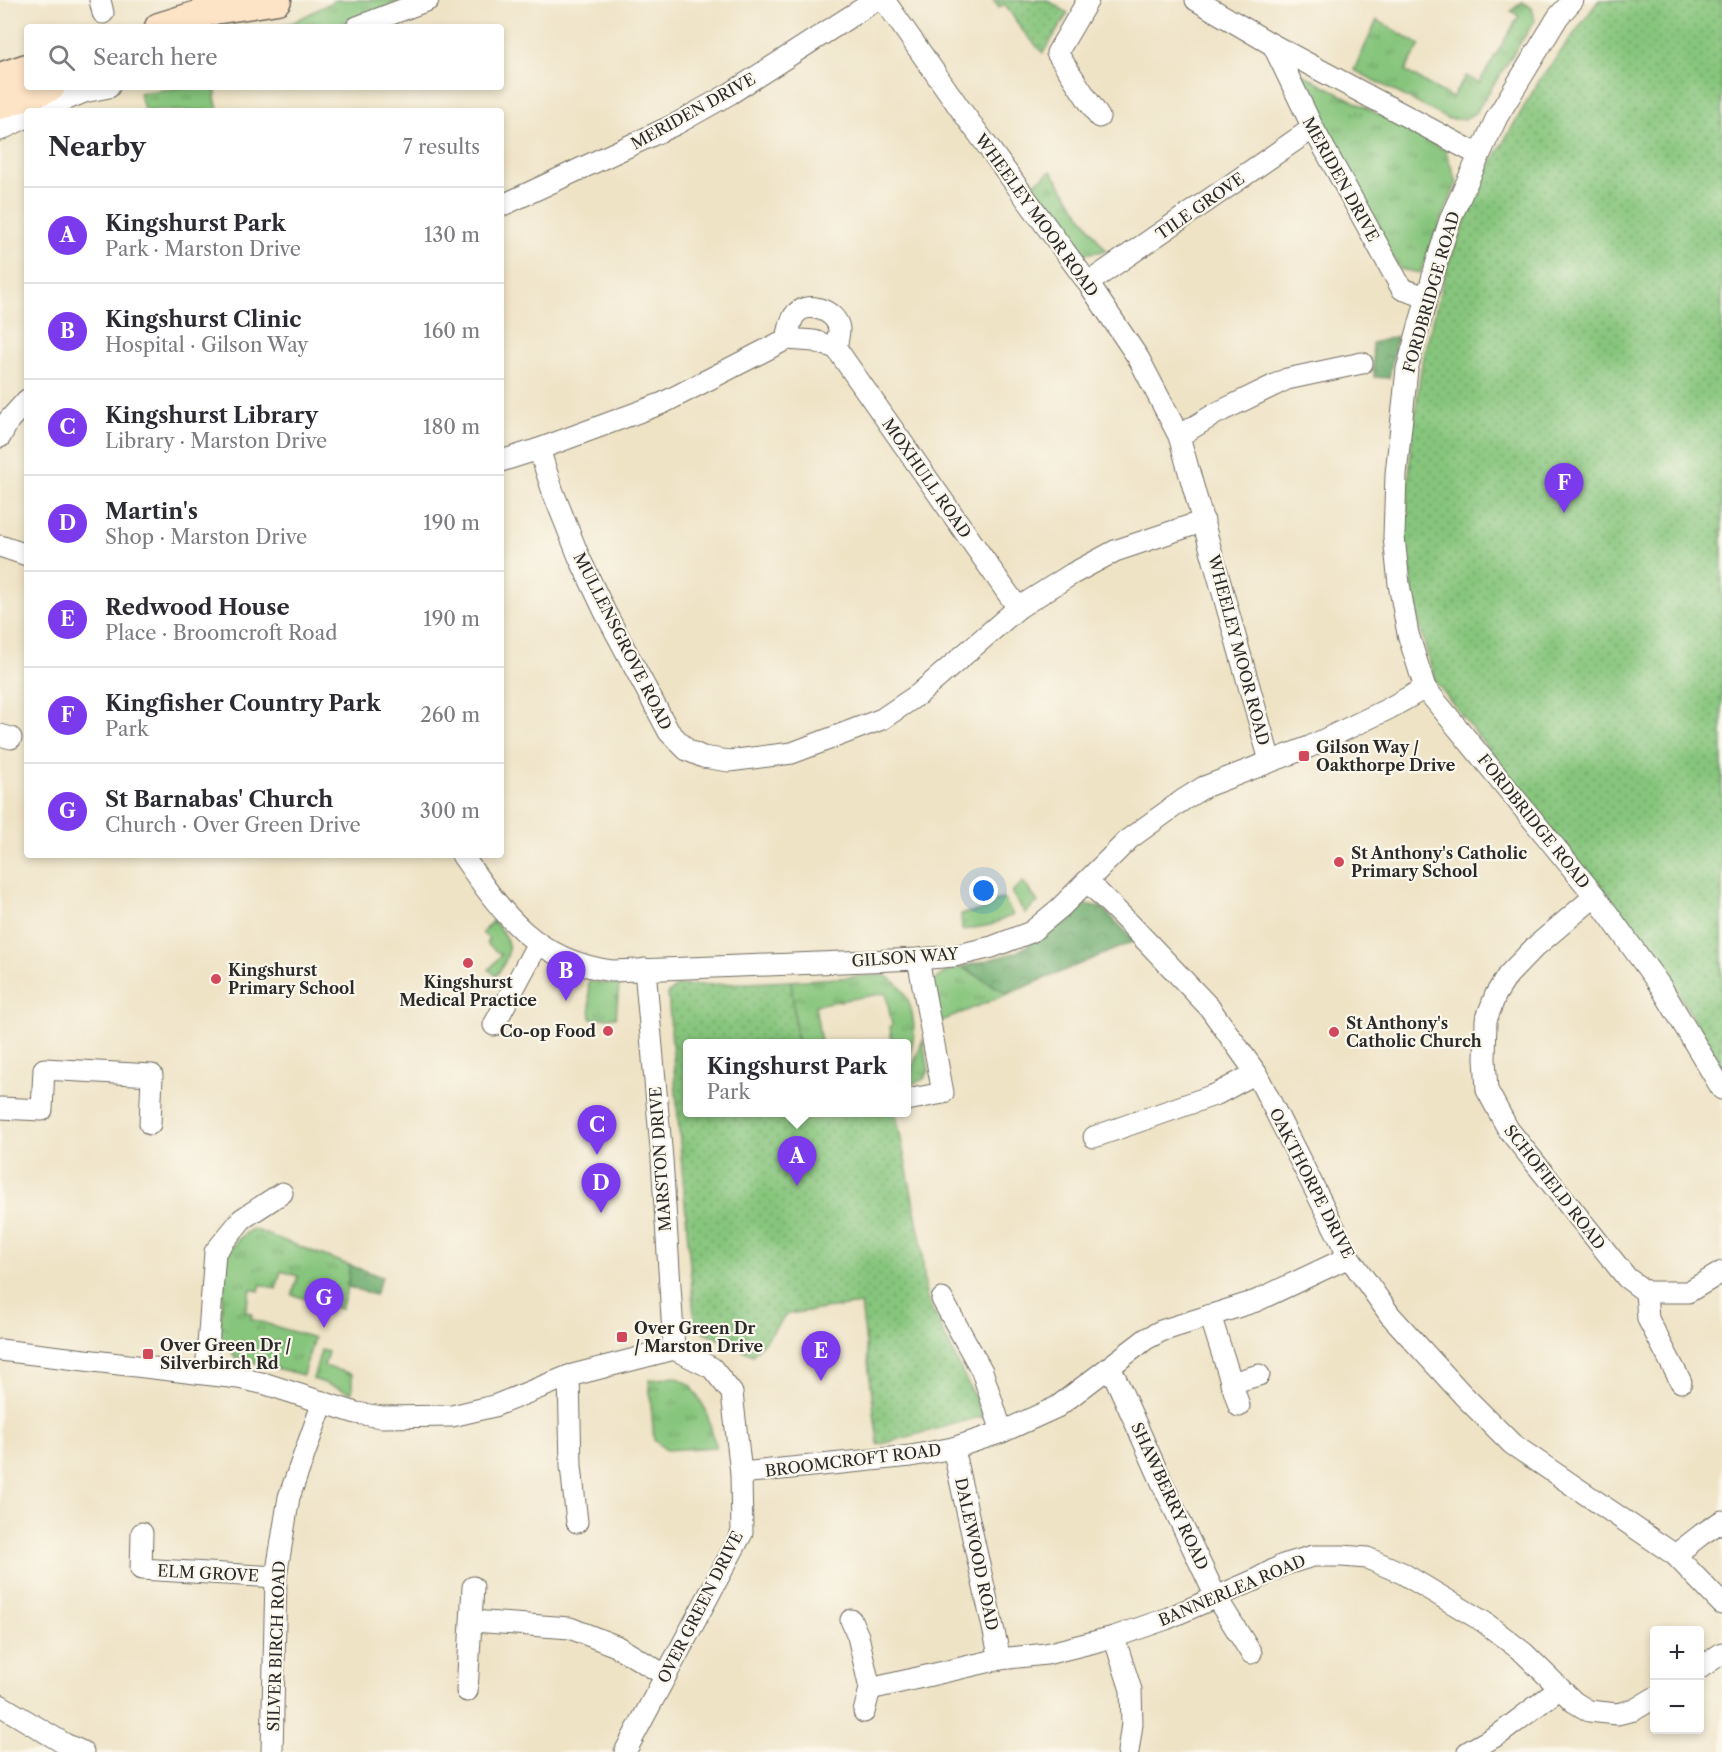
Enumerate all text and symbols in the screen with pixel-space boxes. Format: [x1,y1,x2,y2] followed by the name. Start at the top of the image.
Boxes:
[24,24,504,90] search box
[45,41,78,74] icon: search
[93,44,218,71] text: Search here
[627,68,759,154] street label: MERIDEN DRIVE
[1298,113,1384,245] street label: MERIDEN DRIVE
[971,129,1103,300] street label: WHEELEY MOOR ROAD
[48,131,146,163] text: Nearby
[403,135,480,159] text: 7 results
[1152,168,1248,244] street label: TILE GROVE
[1398,209,1464,375] street label: FORDBRIDGE ROAD
[105,210,286,237] text: Kingshurst Park
[60,223,75,247] text: A
[424,223,480,247] text: 130 m
[105,237,301,261] text: Park · Marston Drive
[105,306,301,333] text: Kingshurst Clinic
[60,319,75,343] text: B
[423,319,480,343] text: 160 m
[105,333,308,357] text: Hospital · Gilson Way
[105,402,318,429] text: Kingshurst Library
[878,414,976,542] street label: MOXHULL ROAD
[59,415,76,439] text: C
[423,415,480,439] text: 180 m
[105,429,327,453] text: Library · Marston Drive
[1544,464,1584,513] pin: F
[105,498,198,525] text: Martin's
[59,511,76,535] text: D
[423,511,480,535] text: 190 m
[105,525,307,549] text: Shop · Marston Drive
[569,549,677,733] street label: MULLENSGROVE ROAD
[1204,551,1274,748] street label: WHEELEY MOOR ROAD
[105,594,290,621] text: Redwood House
[60,607,75,631] text: E
[423,607,480,631] text: 190 m
[105,621,337,645] text: Place · Broomcroft Road
[105,690,381,717] text: Kingfisher Country Park
[61,703,74,727] text: F
[420,703,480,727] text: 260 m
[105,717,148,741] text: Park
[1316,737,1456,775] place label: Gilson Way / Oakthorpe Drive
[1297,749,1311,763] marker: Gilson Way / Oakthorpe Drive
[1474,750,1594,892] street label: FORDBRIDGE ROAD
[105,786,333,813] text: St Barnabas' Church
[59,799,76,823] text: G
[420,799,480,823] text: 300 m
[105,813,361,837] text: Church · Over Green Drive
[1351,843,1527,881] place label: St Anthony's Catholic Primary School
[1332,855,1346,869] marker: St Anthony's Catholic Primary School
[969,876,998,905] your location
[851,943,960,971] street label: GILSON WAY
[546,952,586,1001] pin: B
[461,956,475,970] marker: Kingshurst Medical Practice
[228,960,355,998] place label: Kingshurst Primary School
[209,972,223,986] marker: Kingshurst Primary School
[399,972,537,1010] place label: Kingshurst Medical Practice
[1346,1013,1482,1051] place label: St Anthony's Catholic Church
[500,1021,596,1041] place label: Co-op Food
[601,1024,615,1038] marker: Co-op Food
[1327,1025,1341,1039] marker: St Anthony's Catholic Church
[683,1039,911,1117] popup
[707,1053,887,1080] text: Kingshurst Park
[707,1080,750,1104] text: Park
[645,1086,675,1232] street label: MARSTON DRIVE
[1265,1104,1359,1262] street label: OAKTHORPE DRIVE
[578,1106,616,1155] pin: C
[1500,1121,1610,1253] street label: SCHOFIELD ROAD
[778,1136,816,1186] pin: A
[582,1164,620,1213] pin: D
[304,1278,344,1328] pin: G
[634,1318,764,1356] place label: Over Green Dr / Marston Drive
[615,1330,629,1344] marker: Over Green Dr / Marston Drive
[802,1332,840,1381] pin: E
[160,1335,291,1373] place label: Over Green Dr / Silverbirch Rd
[141,1347,155,1361] marker: Over Green Dr / Silverbirch Rd
[1127,1419,1213,1573] street label: SHAWBERRY ROAD
[764,1439,942,1481] street label: BROOMCROFT ROAD
[951,1476,1003,1632] street label: DALEWOOD ROAD
[653,1528,747,1686] street label: OVER GREEN DRIVE
[1155,1550,1309,1630] street label: BANNERLEA ROAD
[157,1560,259,1586] street label: ELM GROVE
[263,1560,289,1732] street label: SILVER BIRCH ROAD
[1650,1626,1704,1734] map controls
[1650,1626,1704,1680] button: +
[1650,1680,1704,1734] button: −

